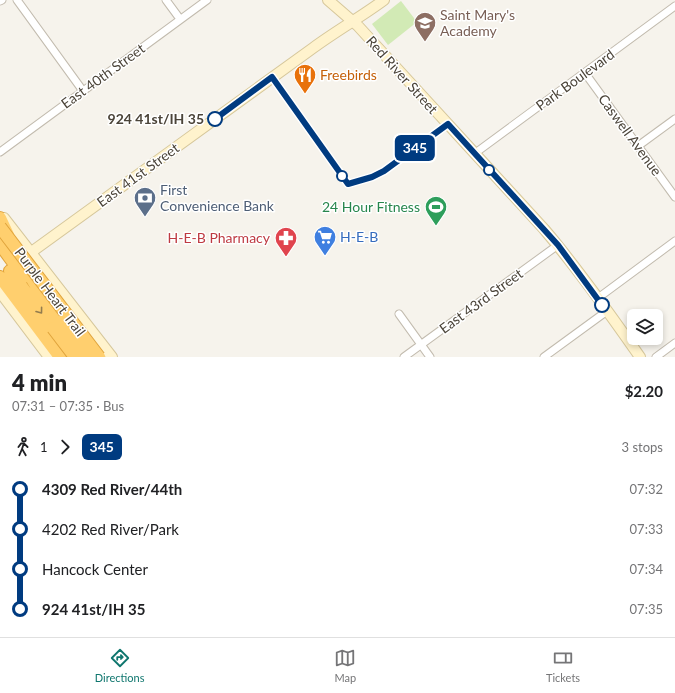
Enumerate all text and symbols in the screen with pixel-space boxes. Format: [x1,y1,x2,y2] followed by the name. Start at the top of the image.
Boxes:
[440,6,515,39] place label: Saint Mary's Academy
[412,10,438,43] school or university icon: Saint Mary's Academy
[363,32,442,117] street label: Red River Street
[58,40,148,112] street label: East 40th Street
[532,45,617,114] street label: Park Boulevard
[292,62,318,95] restaurant icon: Freebirds
[320,66,377,83] place label: Freebirds
[595,91,666,179] street label: Caswell Avenue
[108,110,204,127] place label: 924 41st/IH 35
[207,111,223,127] marker: 924 41st/IH 35
[392,135,438,161] line badge: 345
[93,139,182,210] street label: East 41st Street
[403,139,427,156] text: 345
[483,164,495,176] unlabelled marker
[336,170,348,182] unlabelled marker
[160,181,275,214] place label: First Convenience Bank
[132,185,158,218] bank icon: First Convenience Bank
[423,194,449,227] sports icon: 24 Hour Fitness
[322,198,420,215] place label: 24 Hour Fitness
[312,224,338,257] supermarket icon: H-E-B
[273,225,299,258] pharmacy icon: H-E-B Pharmacy
[340,228,378,245] place label: H-E-B
[168,229,271,246] place label: H-E-B Pharmacy
[11,244,89,339] street label: Purple Heart Trail
[436,265,526,337] street label: East 43rd Street
[594,297,610,313] unlabelled marker
[35,306,42,313] one-way arrow
[627,309,663,345] map controls
[627,309,663,345] button: layers
[12,369,67,396] text: 4 min
[625,382,663,400] text: $2.20
[12,398,124,414] text: 07:31 – 07:35 · Bus
[12,436,34,458] icon: walk
[54,436,76,458] icon: forward
[90,438,114,455] text: 345
[40,439,48,455] text: 1
[622,439,663,455] text: 3 stops
[42,480,182,498] text: 4309 Red River/44th
[630,481,663,497] text: 07:32
[42,520,179,538] text: 4202 Red River/Park
[630,521,663,537] text: 07:33
[42,560,148,578] text: Hancock Center
[630,561,663,577] text: 07:34
[42,600,145,618] text: 924 41st/IH 35
[630,601,663,617] text: 07:35
[95,647,145,684] tab: Directions
[334,647,356,684] tab: Map
[546,647,580,684] tab: Tickets

